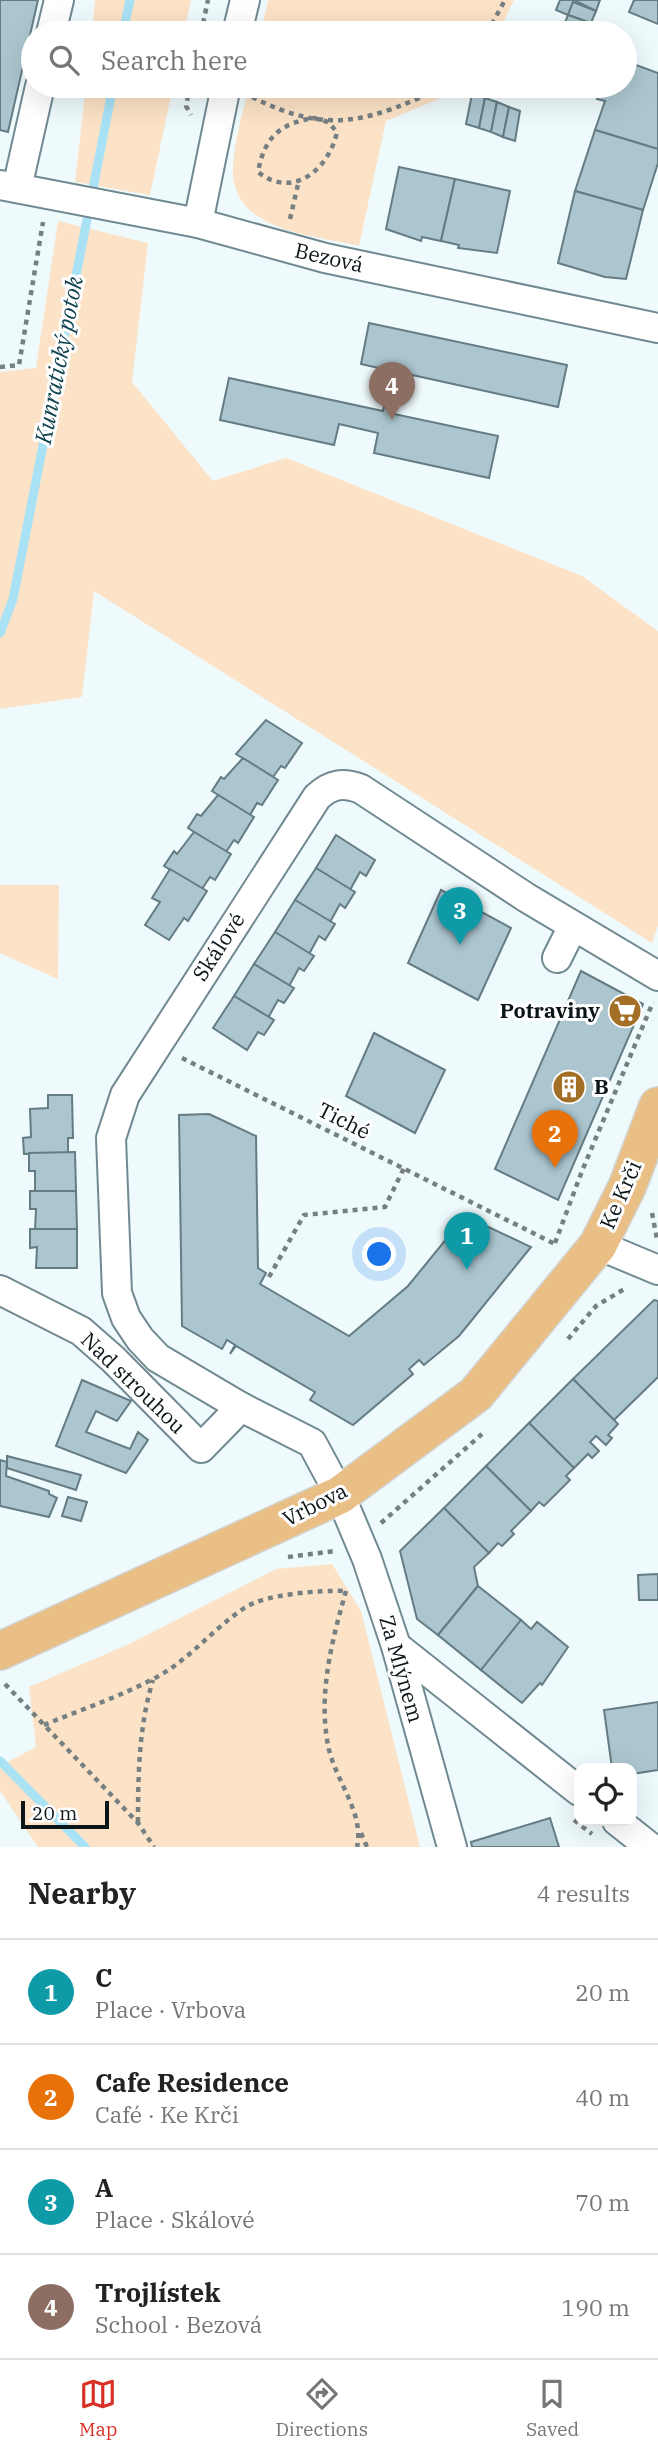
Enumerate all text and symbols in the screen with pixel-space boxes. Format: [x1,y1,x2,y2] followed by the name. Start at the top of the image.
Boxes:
[21,21,637,98] search box
[45,41,83,79] icon: search
[101,43,247,77] text: Search here
[292,236,366,279] street label: Bezová
[27,273,89,447] water label: Kunratický potok
[369,362,415,420] pin: 4
[437,887,483,945] pin: 3
[186,907,251,986] street label: Skálové
[606,992,644,1030] supermarket icon: Potraviny
[500,996,600,1024] place label: Potraviny
[550,1068,588,1106] building icon: B
[594,1072,609,1100] place label: B
[313,1095,376,1145] street label: Tiché
[532,1110,578,1168] pin: 2
[593,1156,647,1233] street label: Ke Krči
[444,1212,490,1270] pin: 1
[362,1237,396,1271] your location
[75,1325,192,1439] street label: Nad strouhou
[277,1476,352,1532] street label: Vrbova
[373,1612,431,1726] street label: Za Mlýnem
[574,1763,637,1826] map controls
[574,1763,637,1826] button: locate
[21,1798,108,1830] scale bar
[32,1801,77,1825] text: 20 m
[28,1873,136,1912] text: Nearby
[537,1878,630,1908] text: 4 results
[95,1960,112,1994] text: C
[44,1977,58,2007] text: 1
[575,1977,630,2007] text: 20 m
[95,1994,246,2024] text: Place · Vrbova
[95,2065,289,2099] text: Cafe Residence
[44,2082,58,2112] text: 2
[575,2082,630,2112] text: 40 m
[95,2099,239,2129] text: Café · Ke Krči
[95,2170,113,2204] text: A
[44,2187,58,2217] text: 3
[575,2187,630,2217] text: 70 m
[95,2204,254,2234] text: Place · Skálové
[95,2275,220,2309] text: Trojlístek
[44,2292,58,2322] text: 4
[561,2292,630,2322] text: 190 m
[95,2309,262,2339] text: School · Bezová
[79,2375,118,2441] tab: Map
[275,2375,368,2441] tab: Directions
[526,2375,579,2441] tab: Saved

